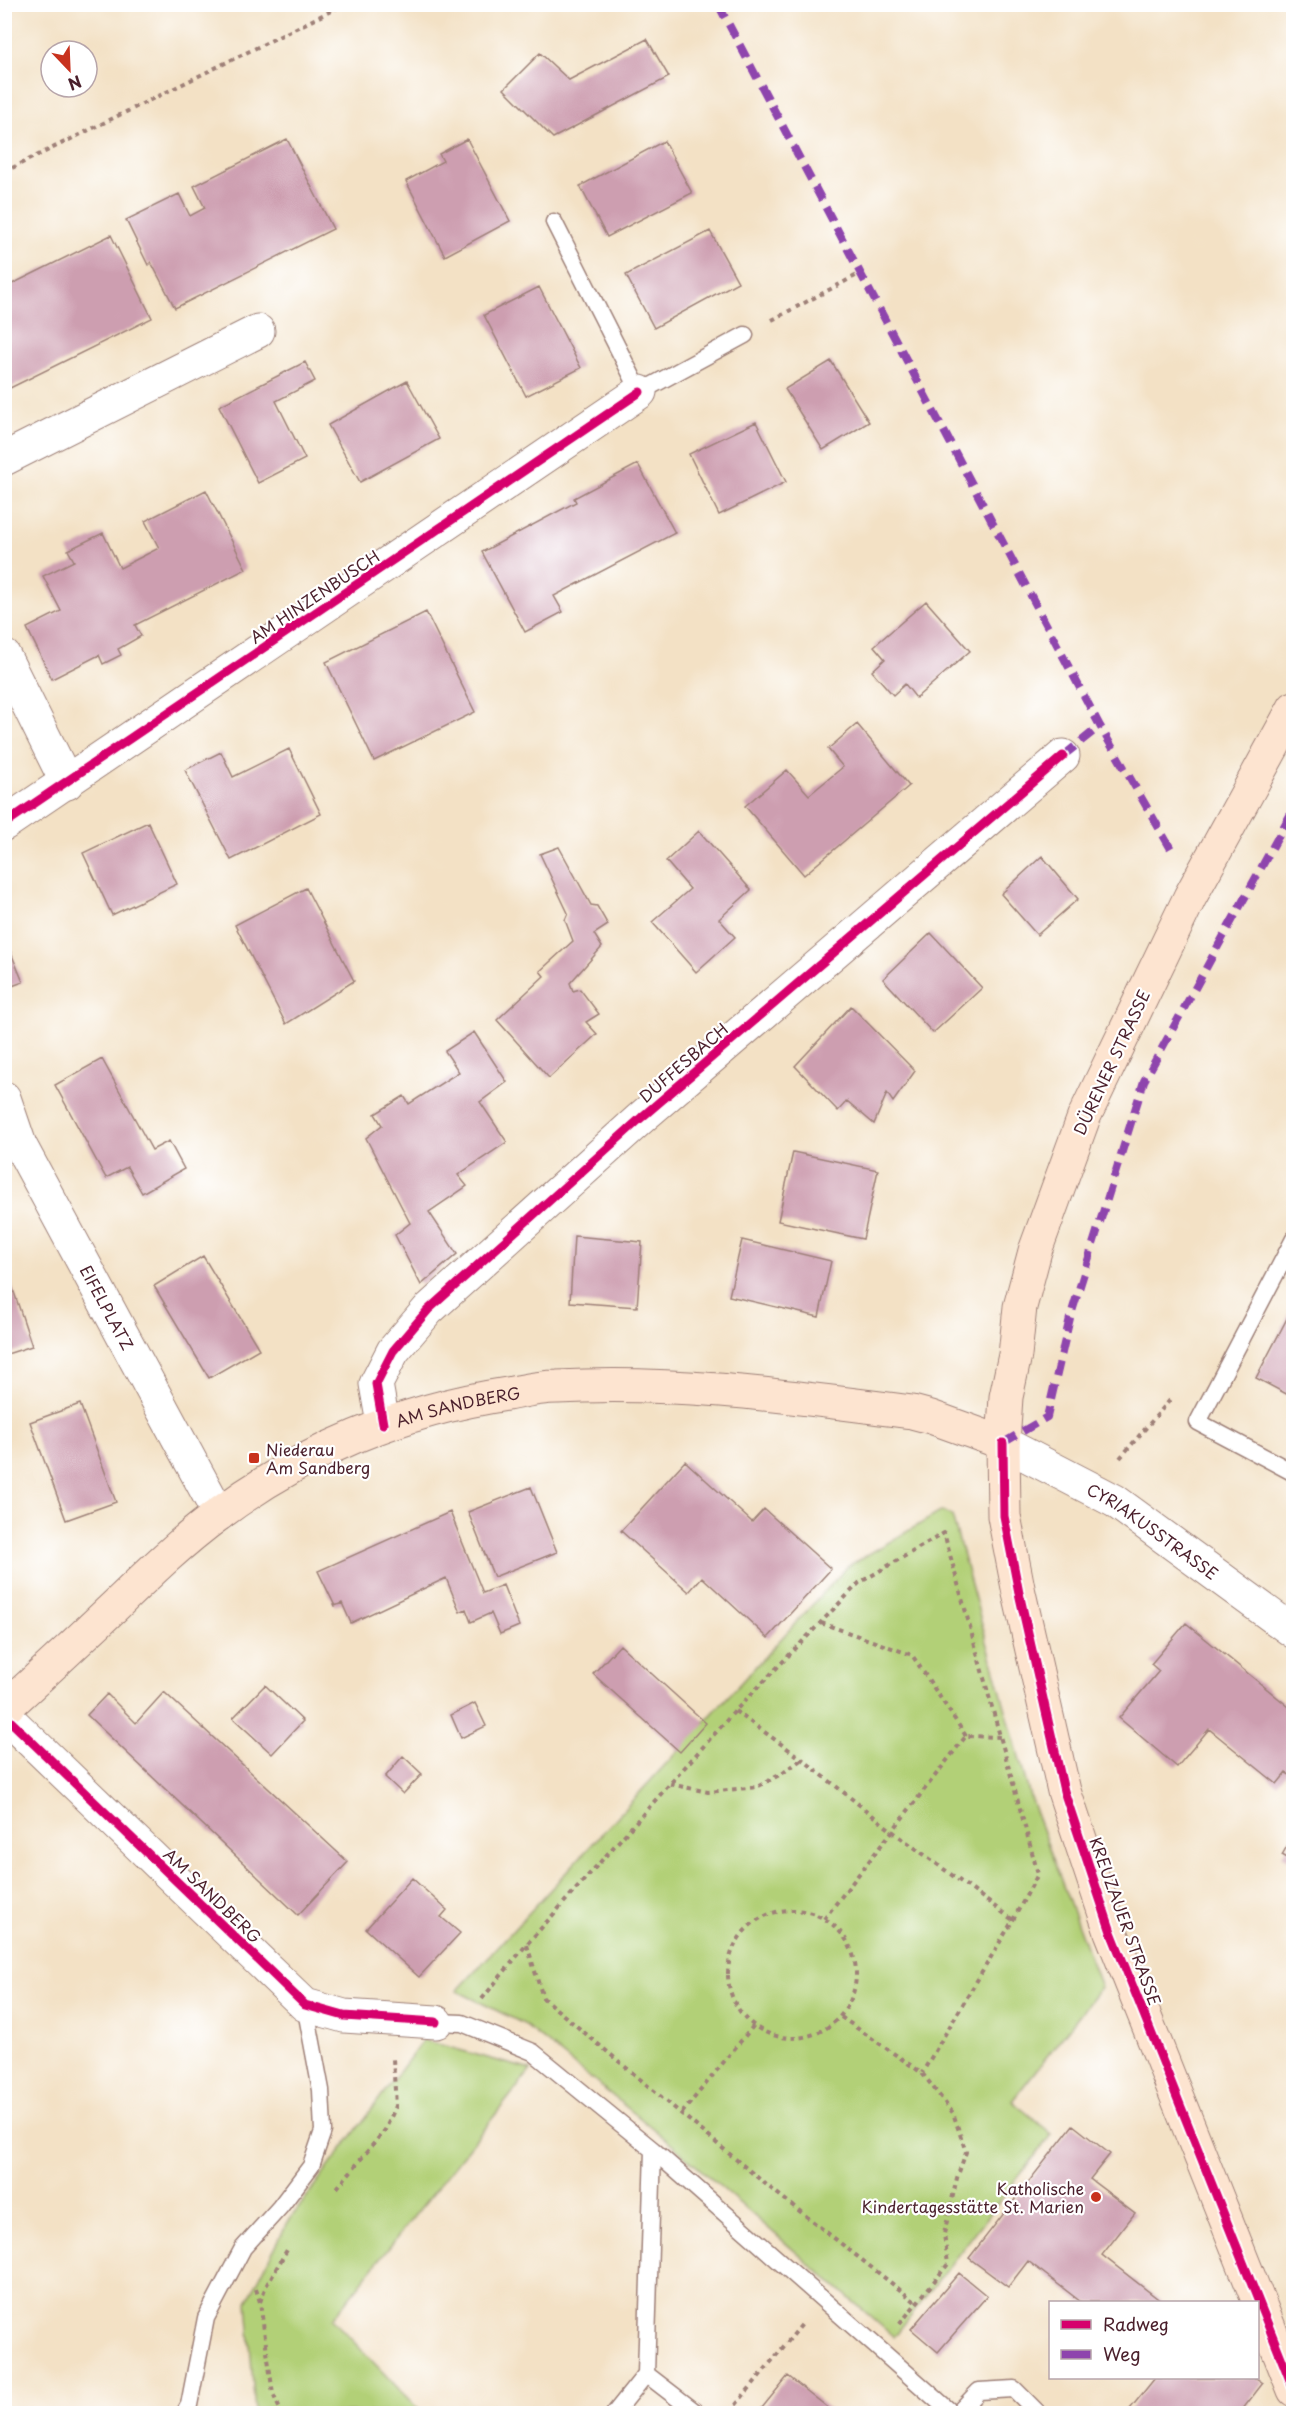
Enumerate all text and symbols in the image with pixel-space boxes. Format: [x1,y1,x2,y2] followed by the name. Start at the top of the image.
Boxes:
[39,39,99,99] north arrow
[65,70,86,97] text: N
[244,544,384,648] street label: AM HINZENBUSCH
[1067,985,1155,1139] street label: DÜRENER STRASSE
[633,1017,733,1107] street label: DUFFESBACH
[75,1260,140,1354] street label: EIFELPLATZ
[392,1380,522,1432] street label: AM SANDBERG
[266,1437,370,1479] place label: Niederau Am Sandberg
[247,1451,261,1465] marker: Niederau Am Sandberg
[1083,1477,1224,1585] street label: CYRIAKUSSTRASSE
[1084,1833,1168,2009] street label: KREUZAUER STRASSE
[159,1842,267,1948] street label: AM SANDBERG
[861,2176,1084,2218] place label: Katholische Kindertagesstätte St. Marien
[1089,2190,1103,2204] marker: Katholische Kindertagesstätte St. Marien
[1049,2301,1259,2379] legend
[1103,2310,1169,2337] text: Radweg
[1103,2340,1141,2367] text: Weg

